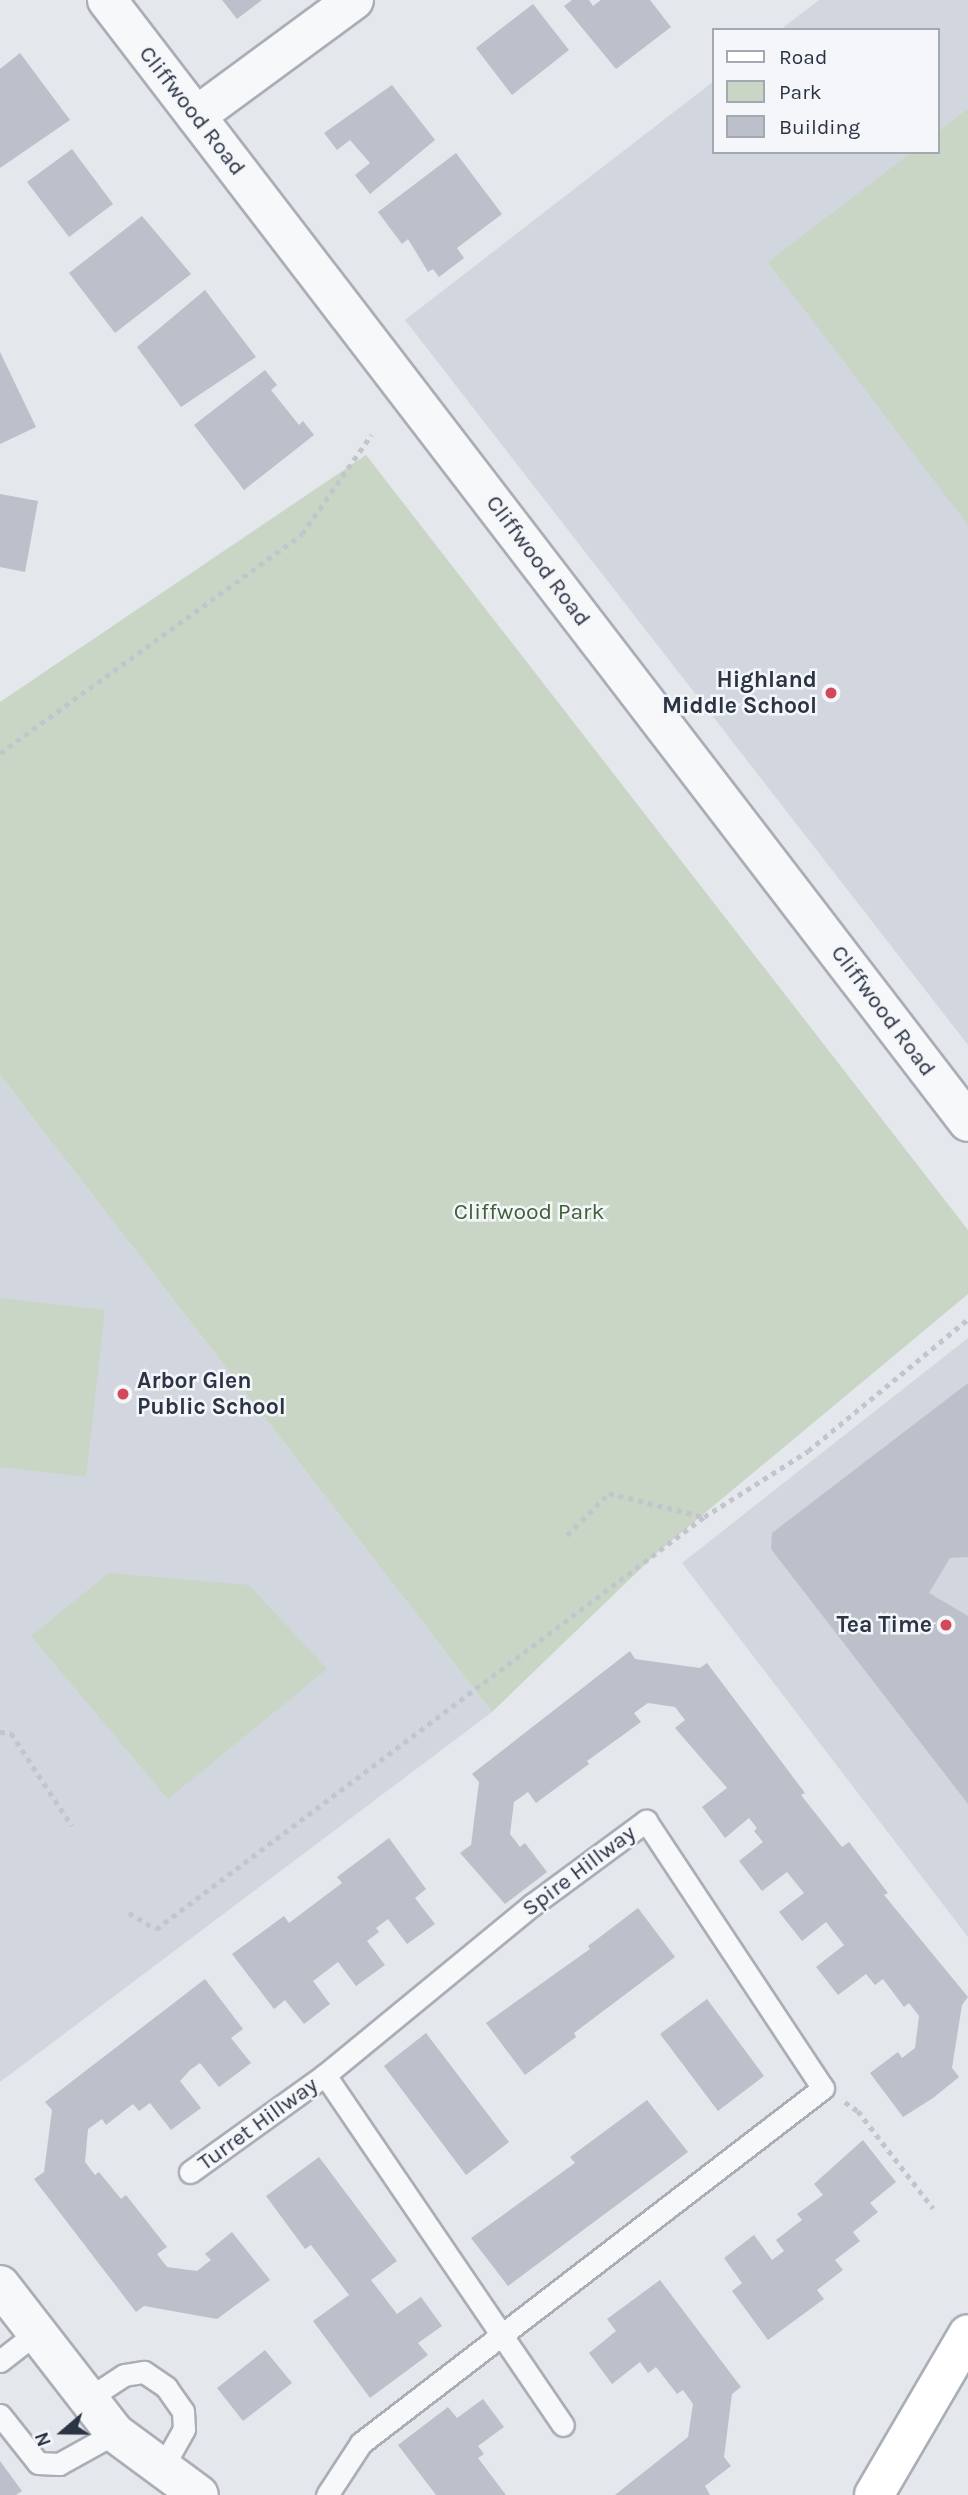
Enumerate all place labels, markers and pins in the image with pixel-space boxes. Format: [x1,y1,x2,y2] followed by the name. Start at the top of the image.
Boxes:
[662,666,817,720] place label: Highland Middle School
[823,685,839,701] marker: Highland Middle School
[137,1367,286,1421] place label: Arbor Glen Public School
[115,1386,131,1402] marker: Arbor Glen Public School
[836,1611,932,1639] place label: Tea Time
[938,1617,954,1633] marker: Tea Time

